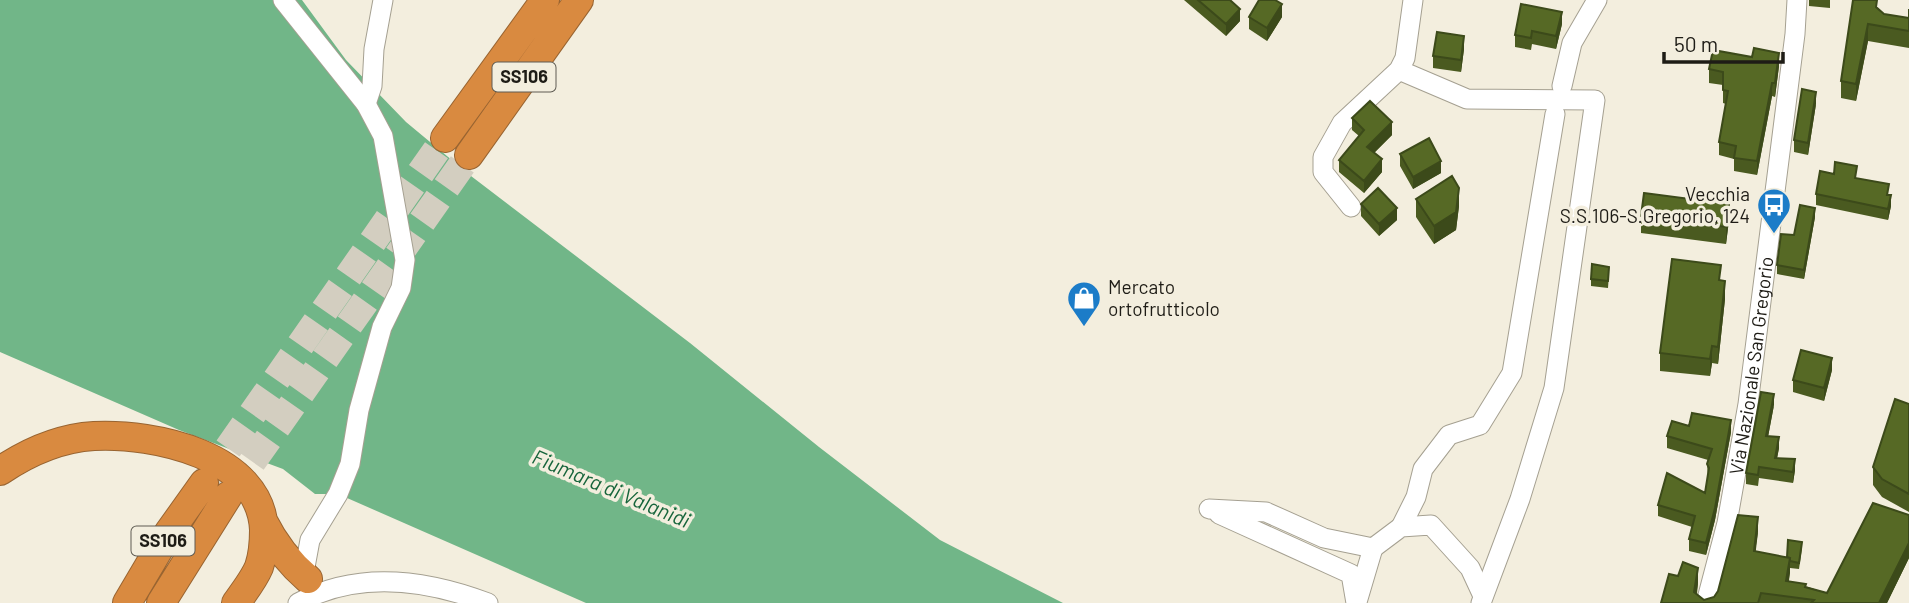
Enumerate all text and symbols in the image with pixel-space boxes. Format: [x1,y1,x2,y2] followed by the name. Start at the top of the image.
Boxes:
[1664,21,1783,65] scale bar
[1674,31,1718,56] text: 50 m
[492,62,556,92] road number: SS106
[1560,182,1750,227] place label: Vecchia S.S.106-S.Gregorio, 124
[1755,186,1793,235] bus stop icon: Vecchia S.S.106-S.Gregorio, 124
[1724,255,1778,477] street label: Via Nazionale San Gregorio
[1108,275,1220,320] place label: Mercato ortofrutticolo
[1065,279,1103,328] shop icon: Mercato ortofrutticolo
[529,443,695,532] water label: Fiumara di Valanidi
[132,526,194,556] road number: SS106

